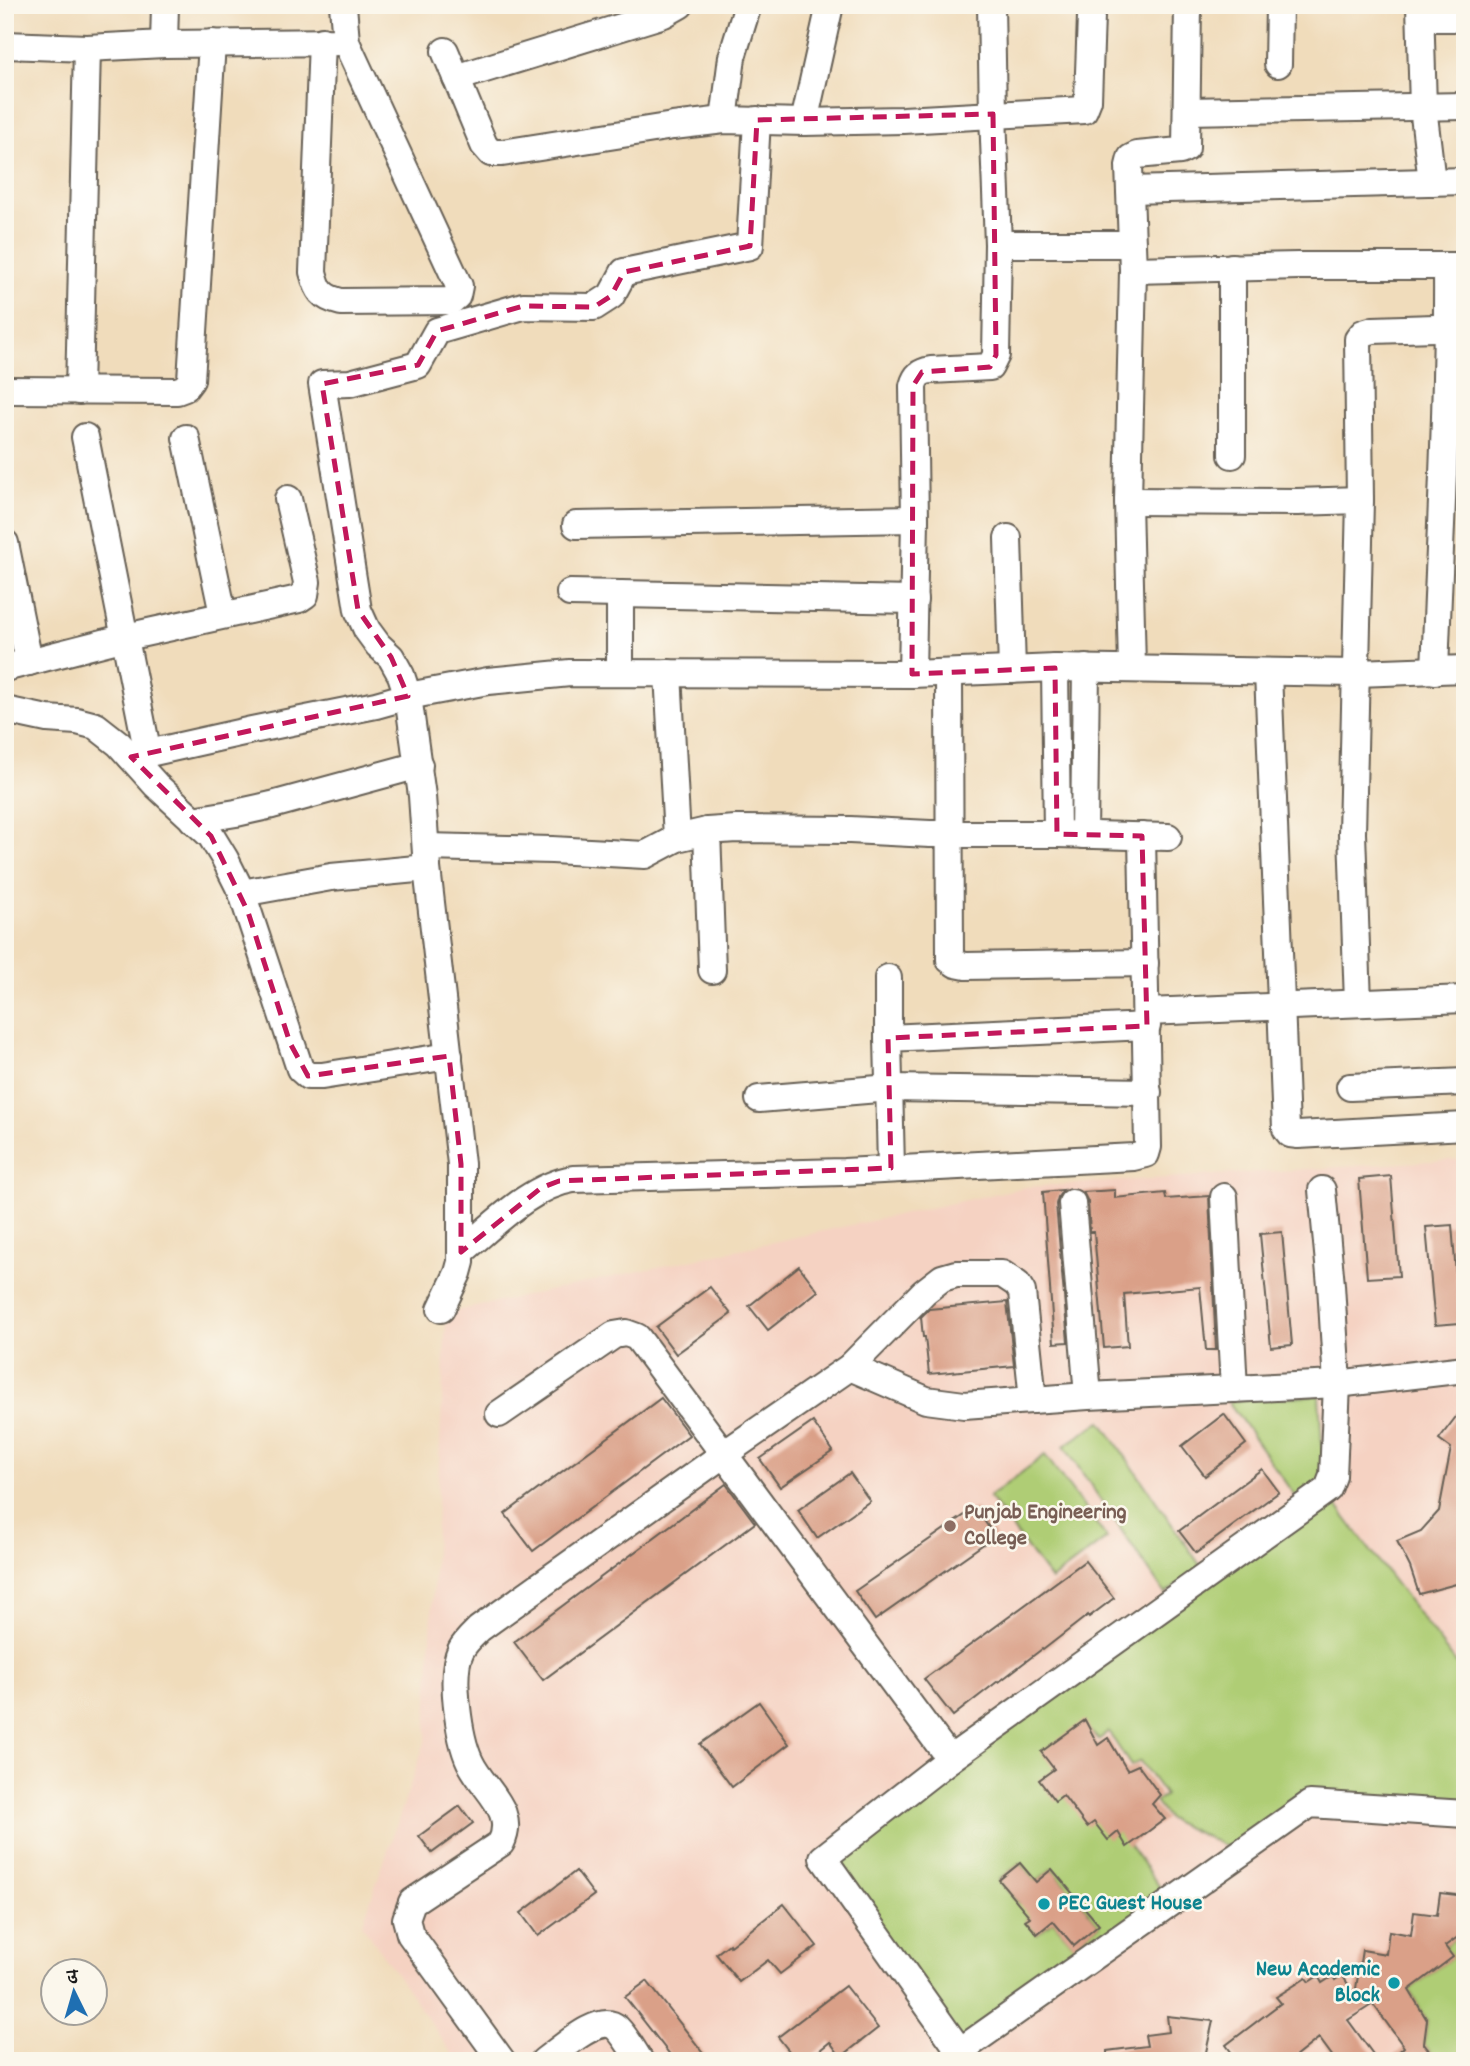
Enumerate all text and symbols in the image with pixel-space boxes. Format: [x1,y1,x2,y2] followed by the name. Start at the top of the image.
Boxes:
[964,1497,1127,1556] place label: Punjab Engineering College
[942,1518,958,1534] marker: Punjab Engineering College
[1058,1888,1202,1921] place label: PEC Guest House
[1036,1896,1052,1912] marker: PEC Guest House
[1256,1954,1381,2013] place label: New Academic Block
[38,1958,108,2028] north arrow
[65,1965,81,1993] text: उ
[1386,1975,1402,1991] marker: New Academic Block

